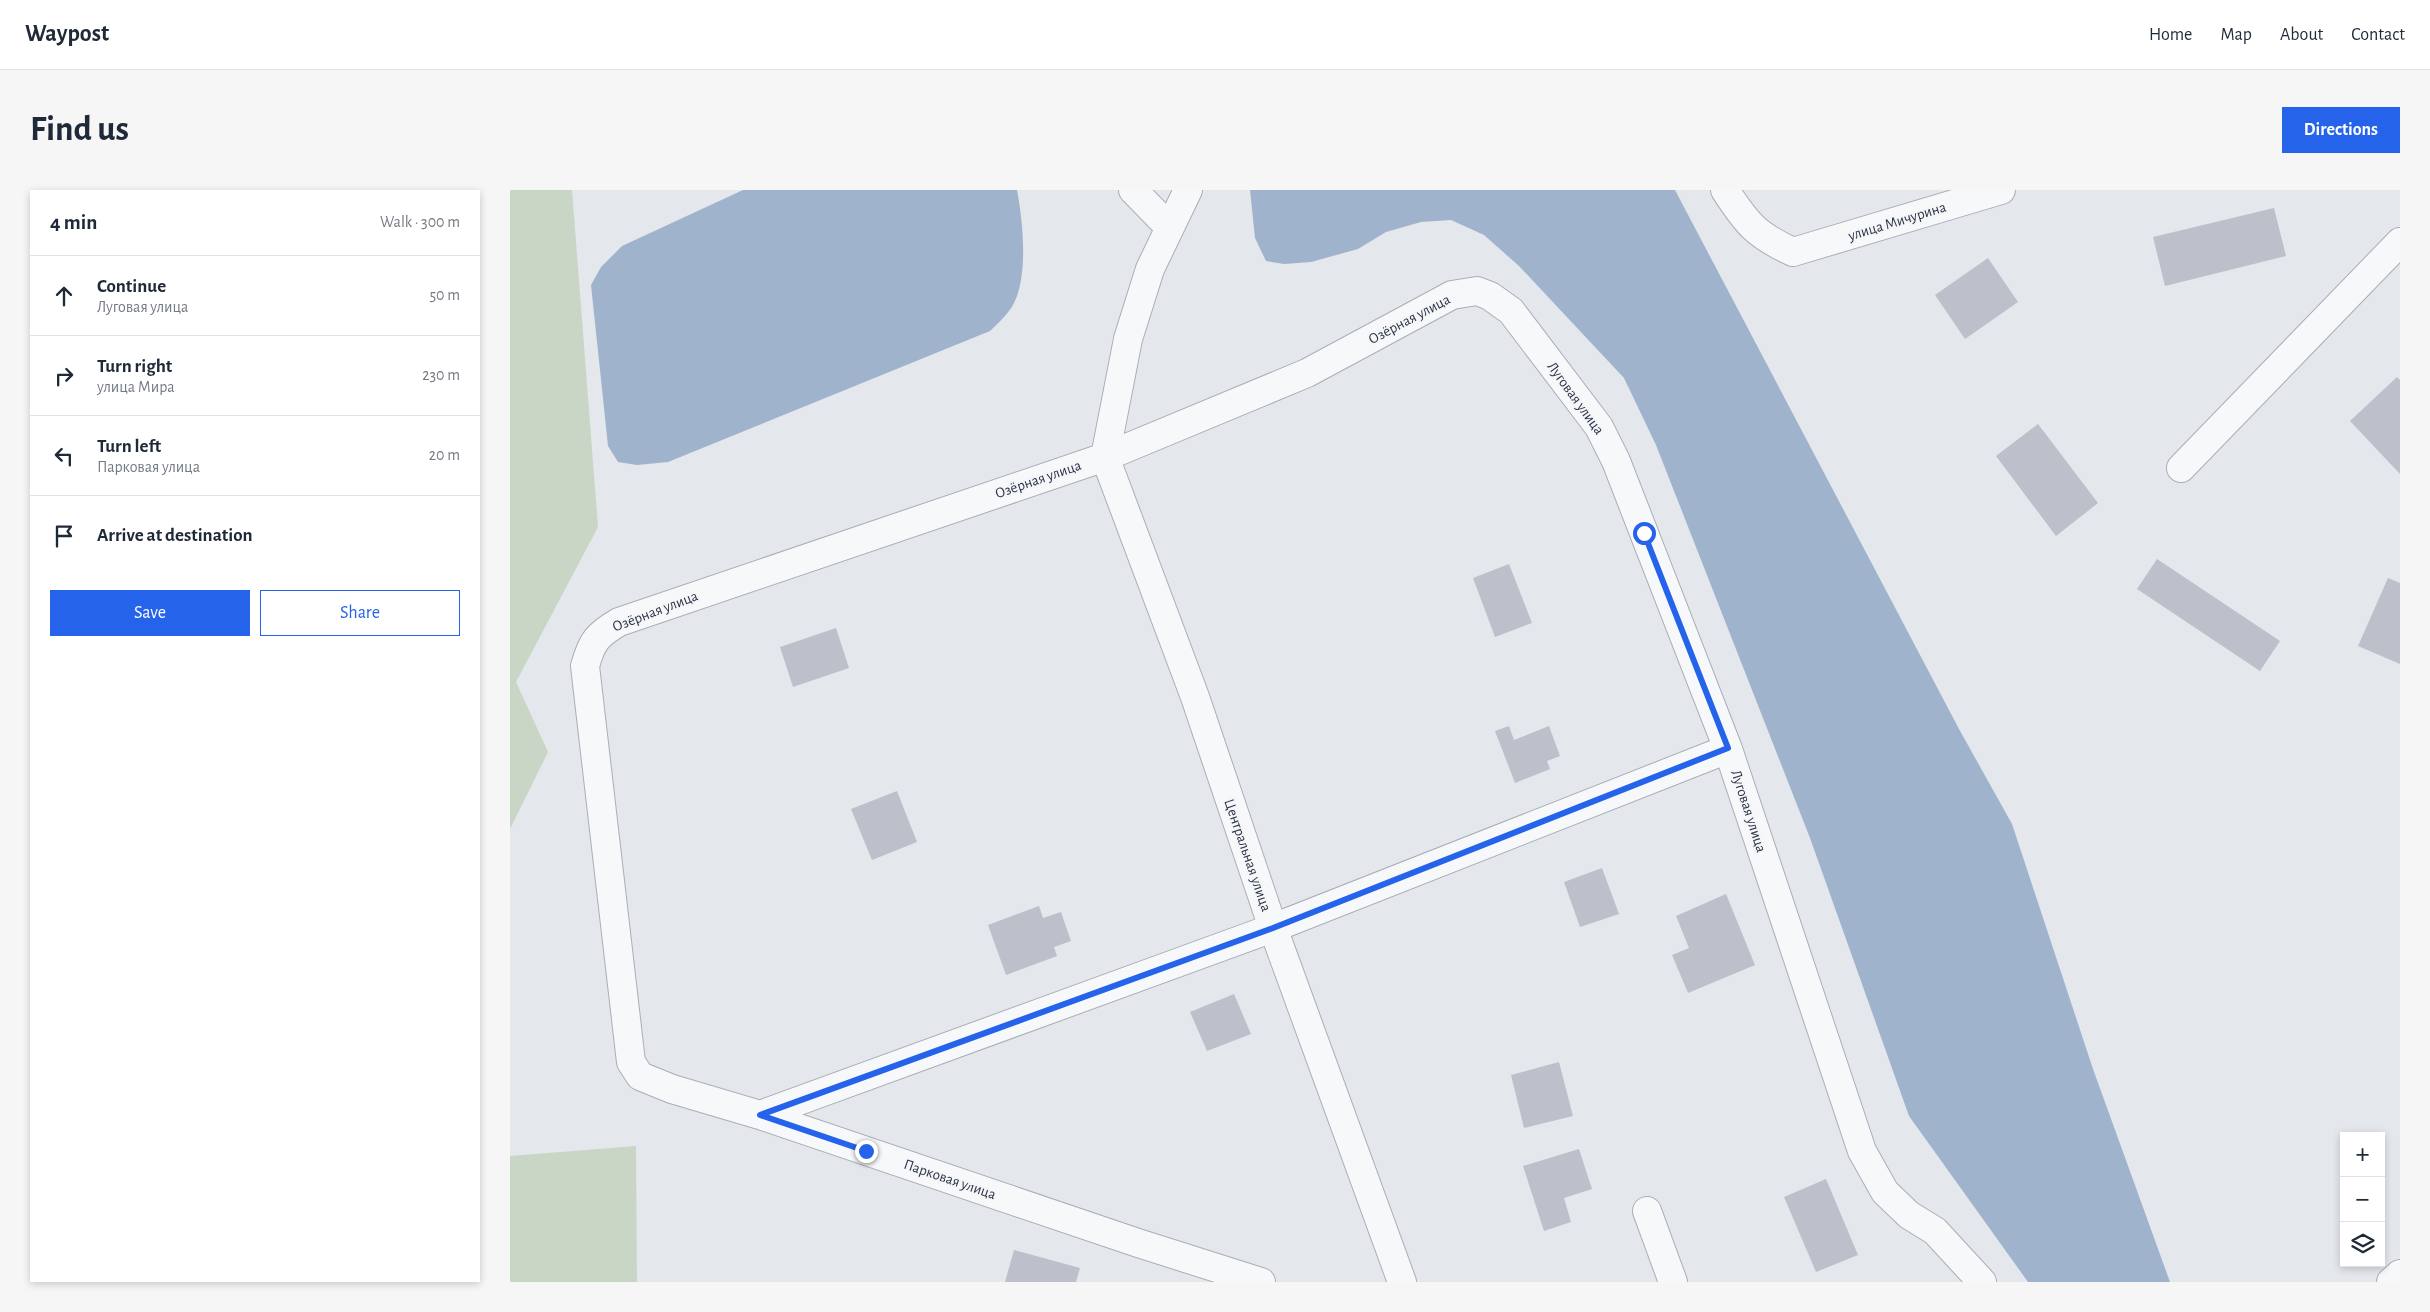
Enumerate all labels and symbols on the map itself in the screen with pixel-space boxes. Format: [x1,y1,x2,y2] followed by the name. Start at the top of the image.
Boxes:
[1845,199,1948,244] street label: улица Мичурина
[1366,292,1453,347] street label: Озёрная улица
[1544,359,1607,437] street label: Луговая улица
[993,458,1083,501] street label: Озёрная улица
[1633,522,1656,545] route start
[610,588,700,635] street label: Озёрная улица
[1728,768,1769,854] street label: Луговая улица
[1221,797,1274,914] street label: Центральная улица
[855,1140,878,1163] route end
[902,1157,998,1202] street label: Парковая улица

